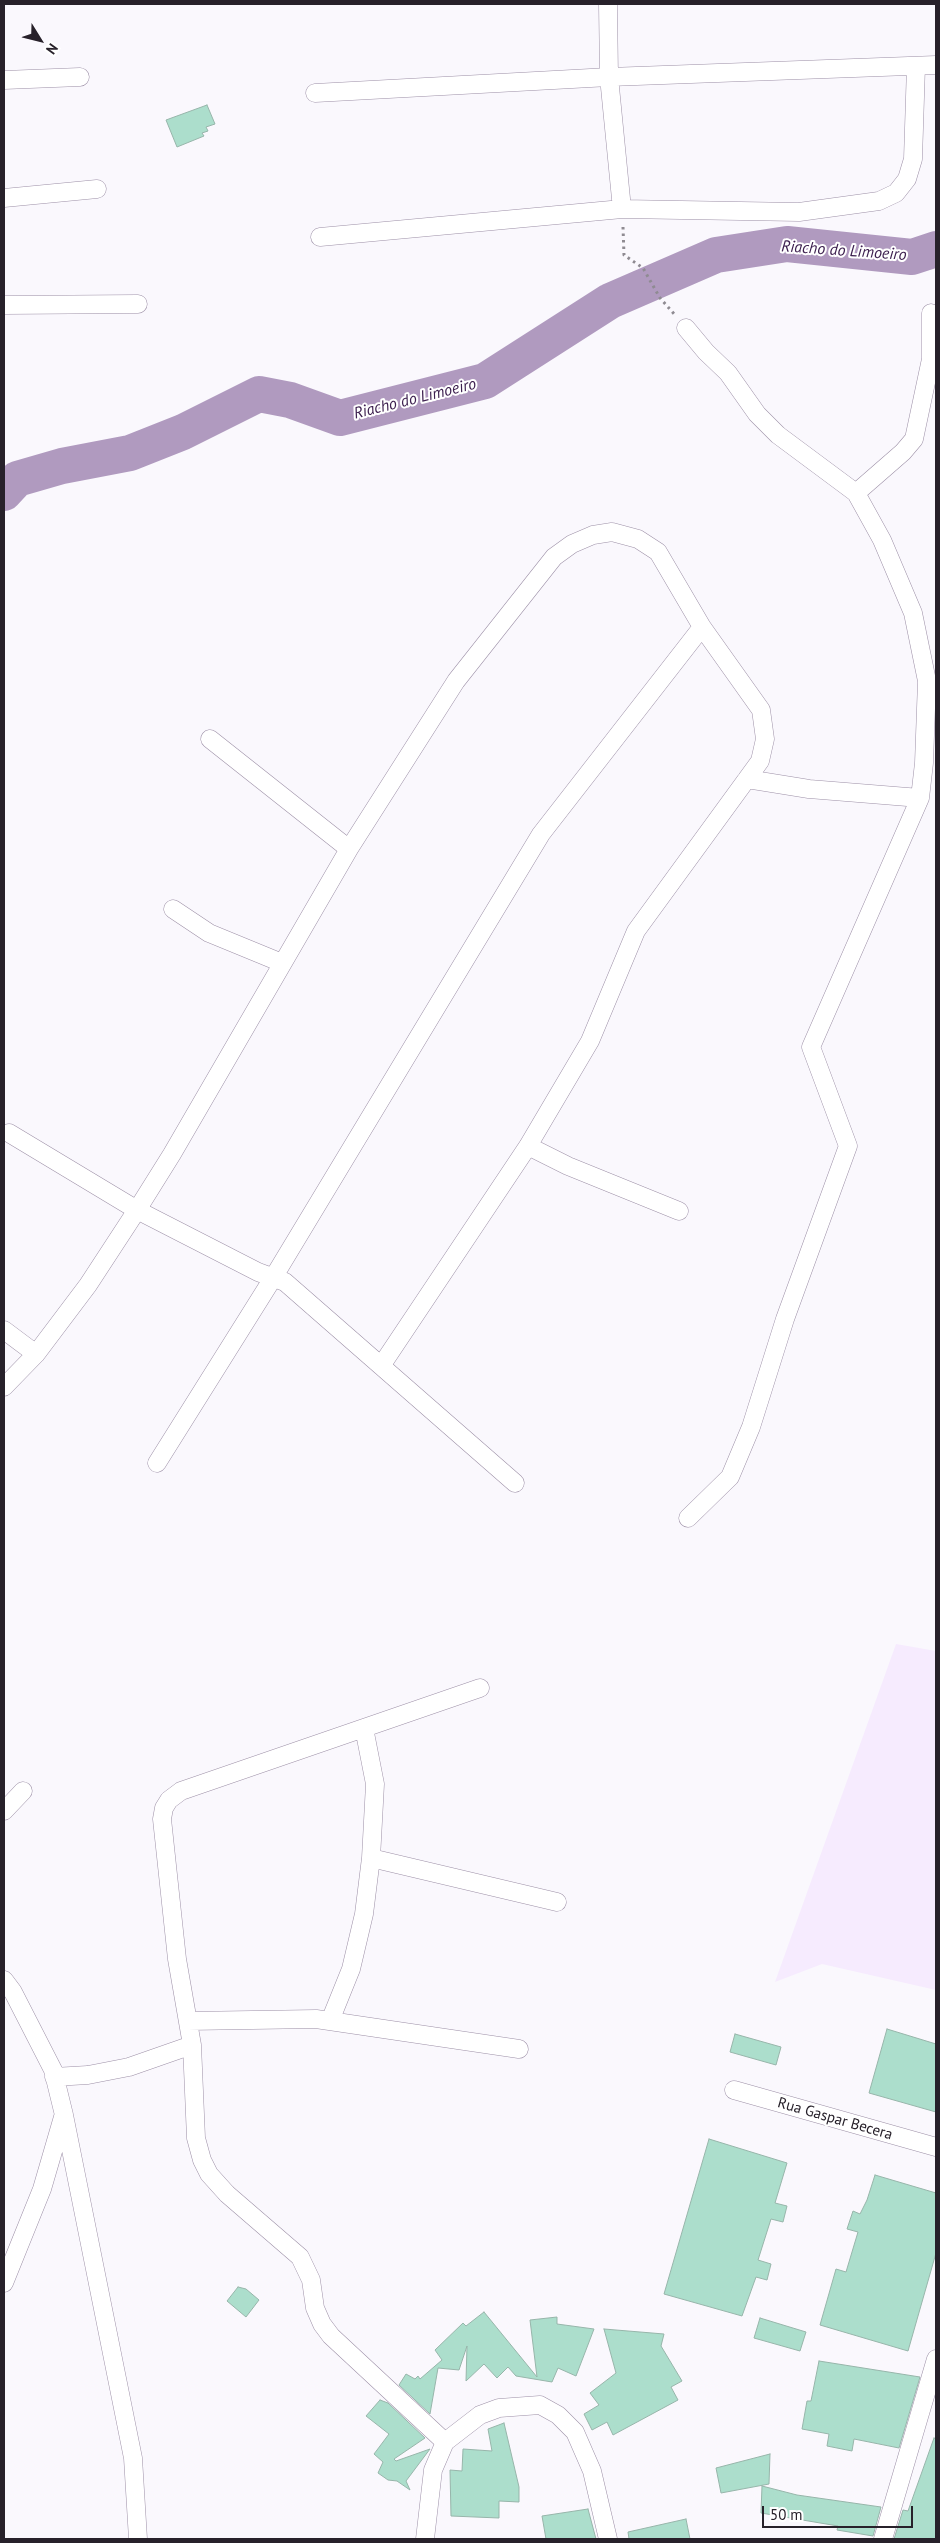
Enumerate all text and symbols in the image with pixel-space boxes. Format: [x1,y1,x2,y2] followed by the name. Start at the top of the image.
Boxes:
[15,15,65,65] north arrow
[42,40,62,58] text: N
[781,237,907,265] water label: Riacho do Limoeiro
[352,375,478,423] water label: Riacho do Limoeiro
[775,2094,895,2144] street label: Rua Gaspar Becera
[765,2496,916,2528] scale bar
[770,2505,803,2524] text: 50 m

